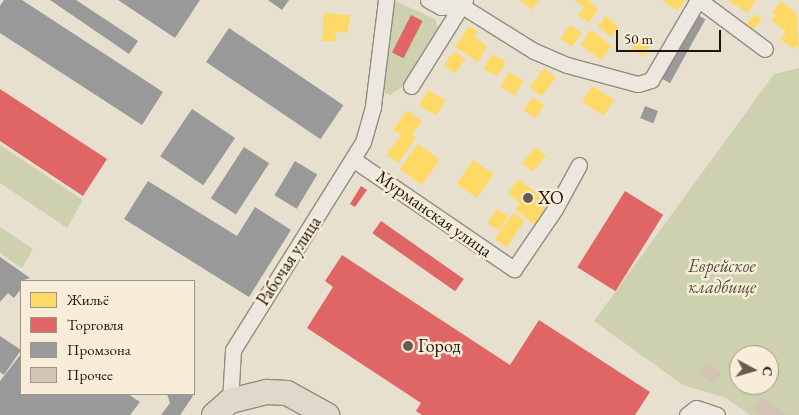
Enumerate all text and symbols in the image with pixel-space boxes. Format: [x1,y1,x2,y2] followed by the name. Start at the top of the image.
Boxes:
[619,20,724,52] scale bar
[624,29,653,48] text: 50 m
[372,166,496,262] street label: Мурманская улица
[538,187,564,209] place label: ХО
[522,192,534,204] marker: ХО
[252,212,326,310] street label: Рабочая улица
[688,256,756,298] park label: Еврейское кладбище
[20,280,195,395] legend
[67,290,109,309] text: Жильё
[67,315,123,334] text: Торговля
[418,335,461,357] place label: Город
[67,340,131,359] text: Промзона
[402,340,414,352] marker: Город
[729,345,779,395] north arrow
[67,365,113,384] text: Прочее
[758,366,777,377] text: С

